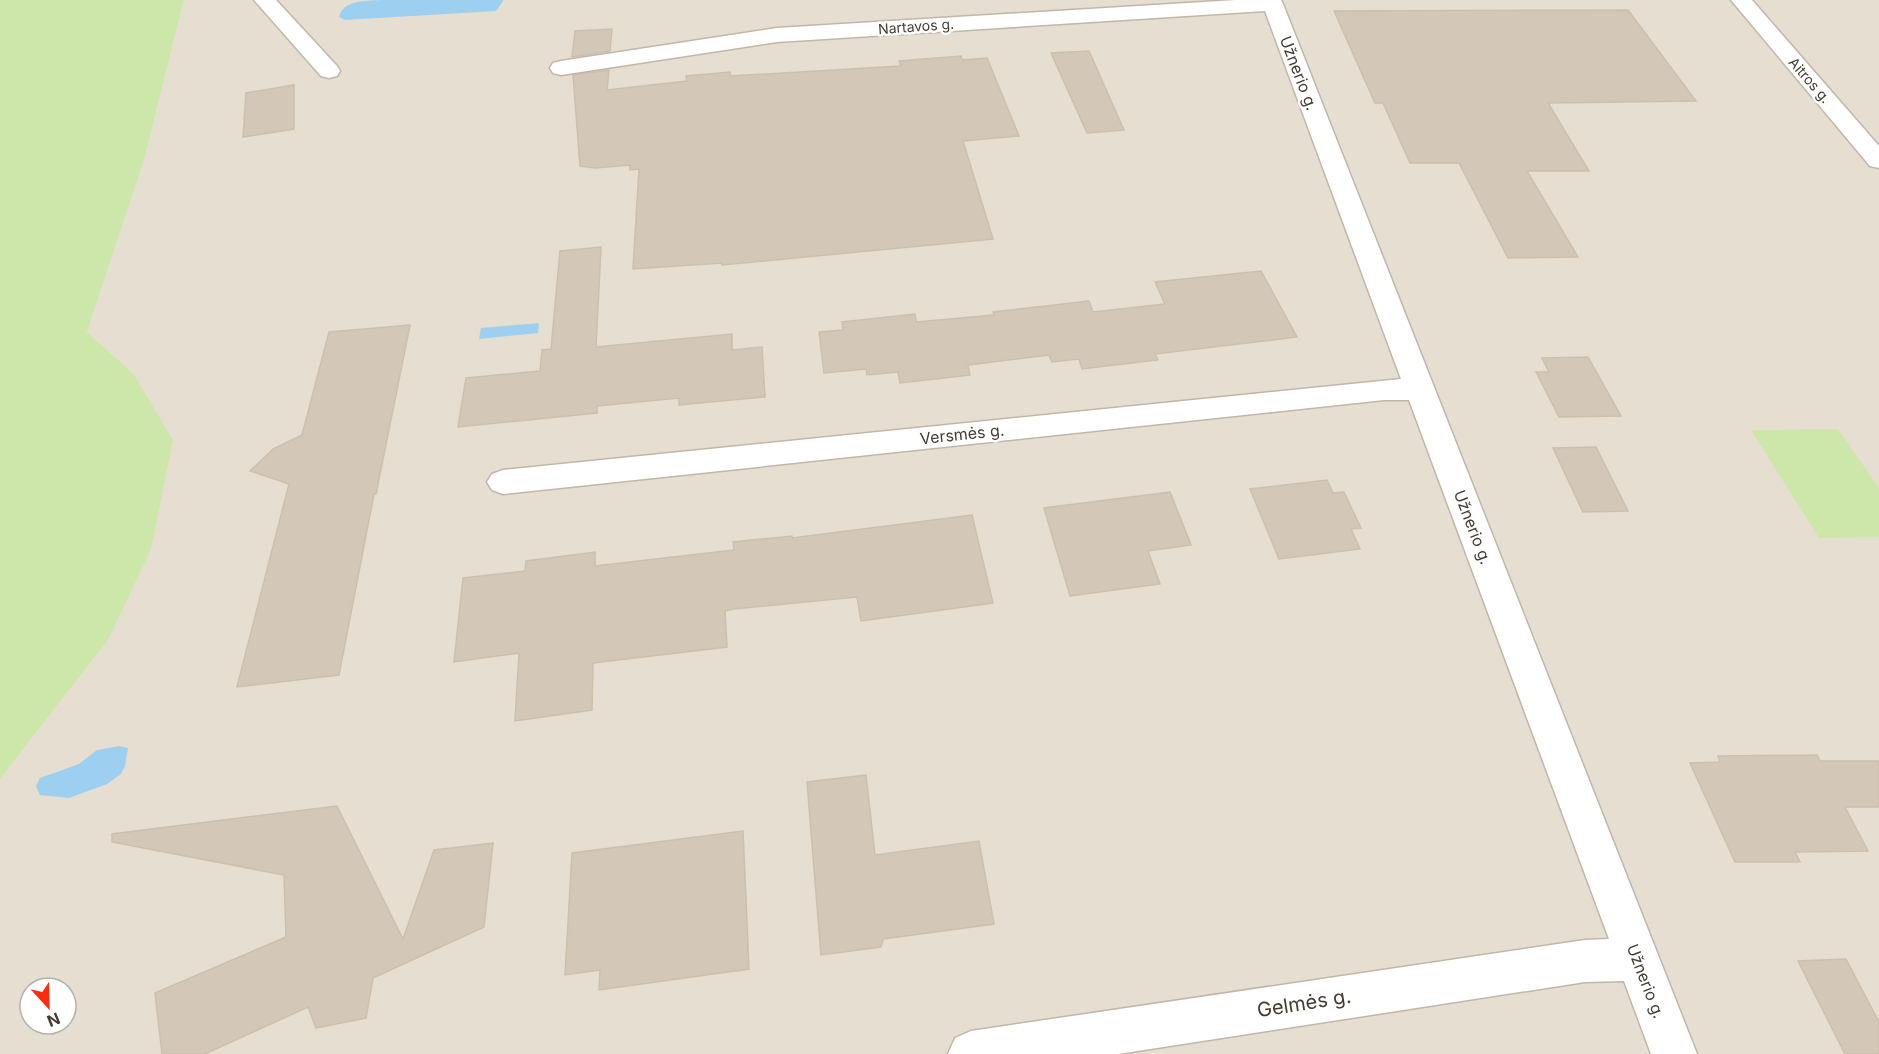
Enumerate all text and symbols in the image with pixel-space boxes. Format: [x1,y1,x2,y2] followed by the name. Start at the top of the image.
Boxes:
[877,15,955,37] street label: Nartavos g.
[1276,33,1322,113] street label: Užnerio g.
[1786,54,1834,106] street label: Aitros g.
[919,420,1005,448] street label: Versmės g.
[1450,487,1496,567] street label: Užnerio g.
[1623,941,1669,1021] street label: Užnerio g.
[18,976,78,1036] north arrow
[1255,984,1353,1022] street label: Gelmės g.
[44,1008,63,1031] text: N

